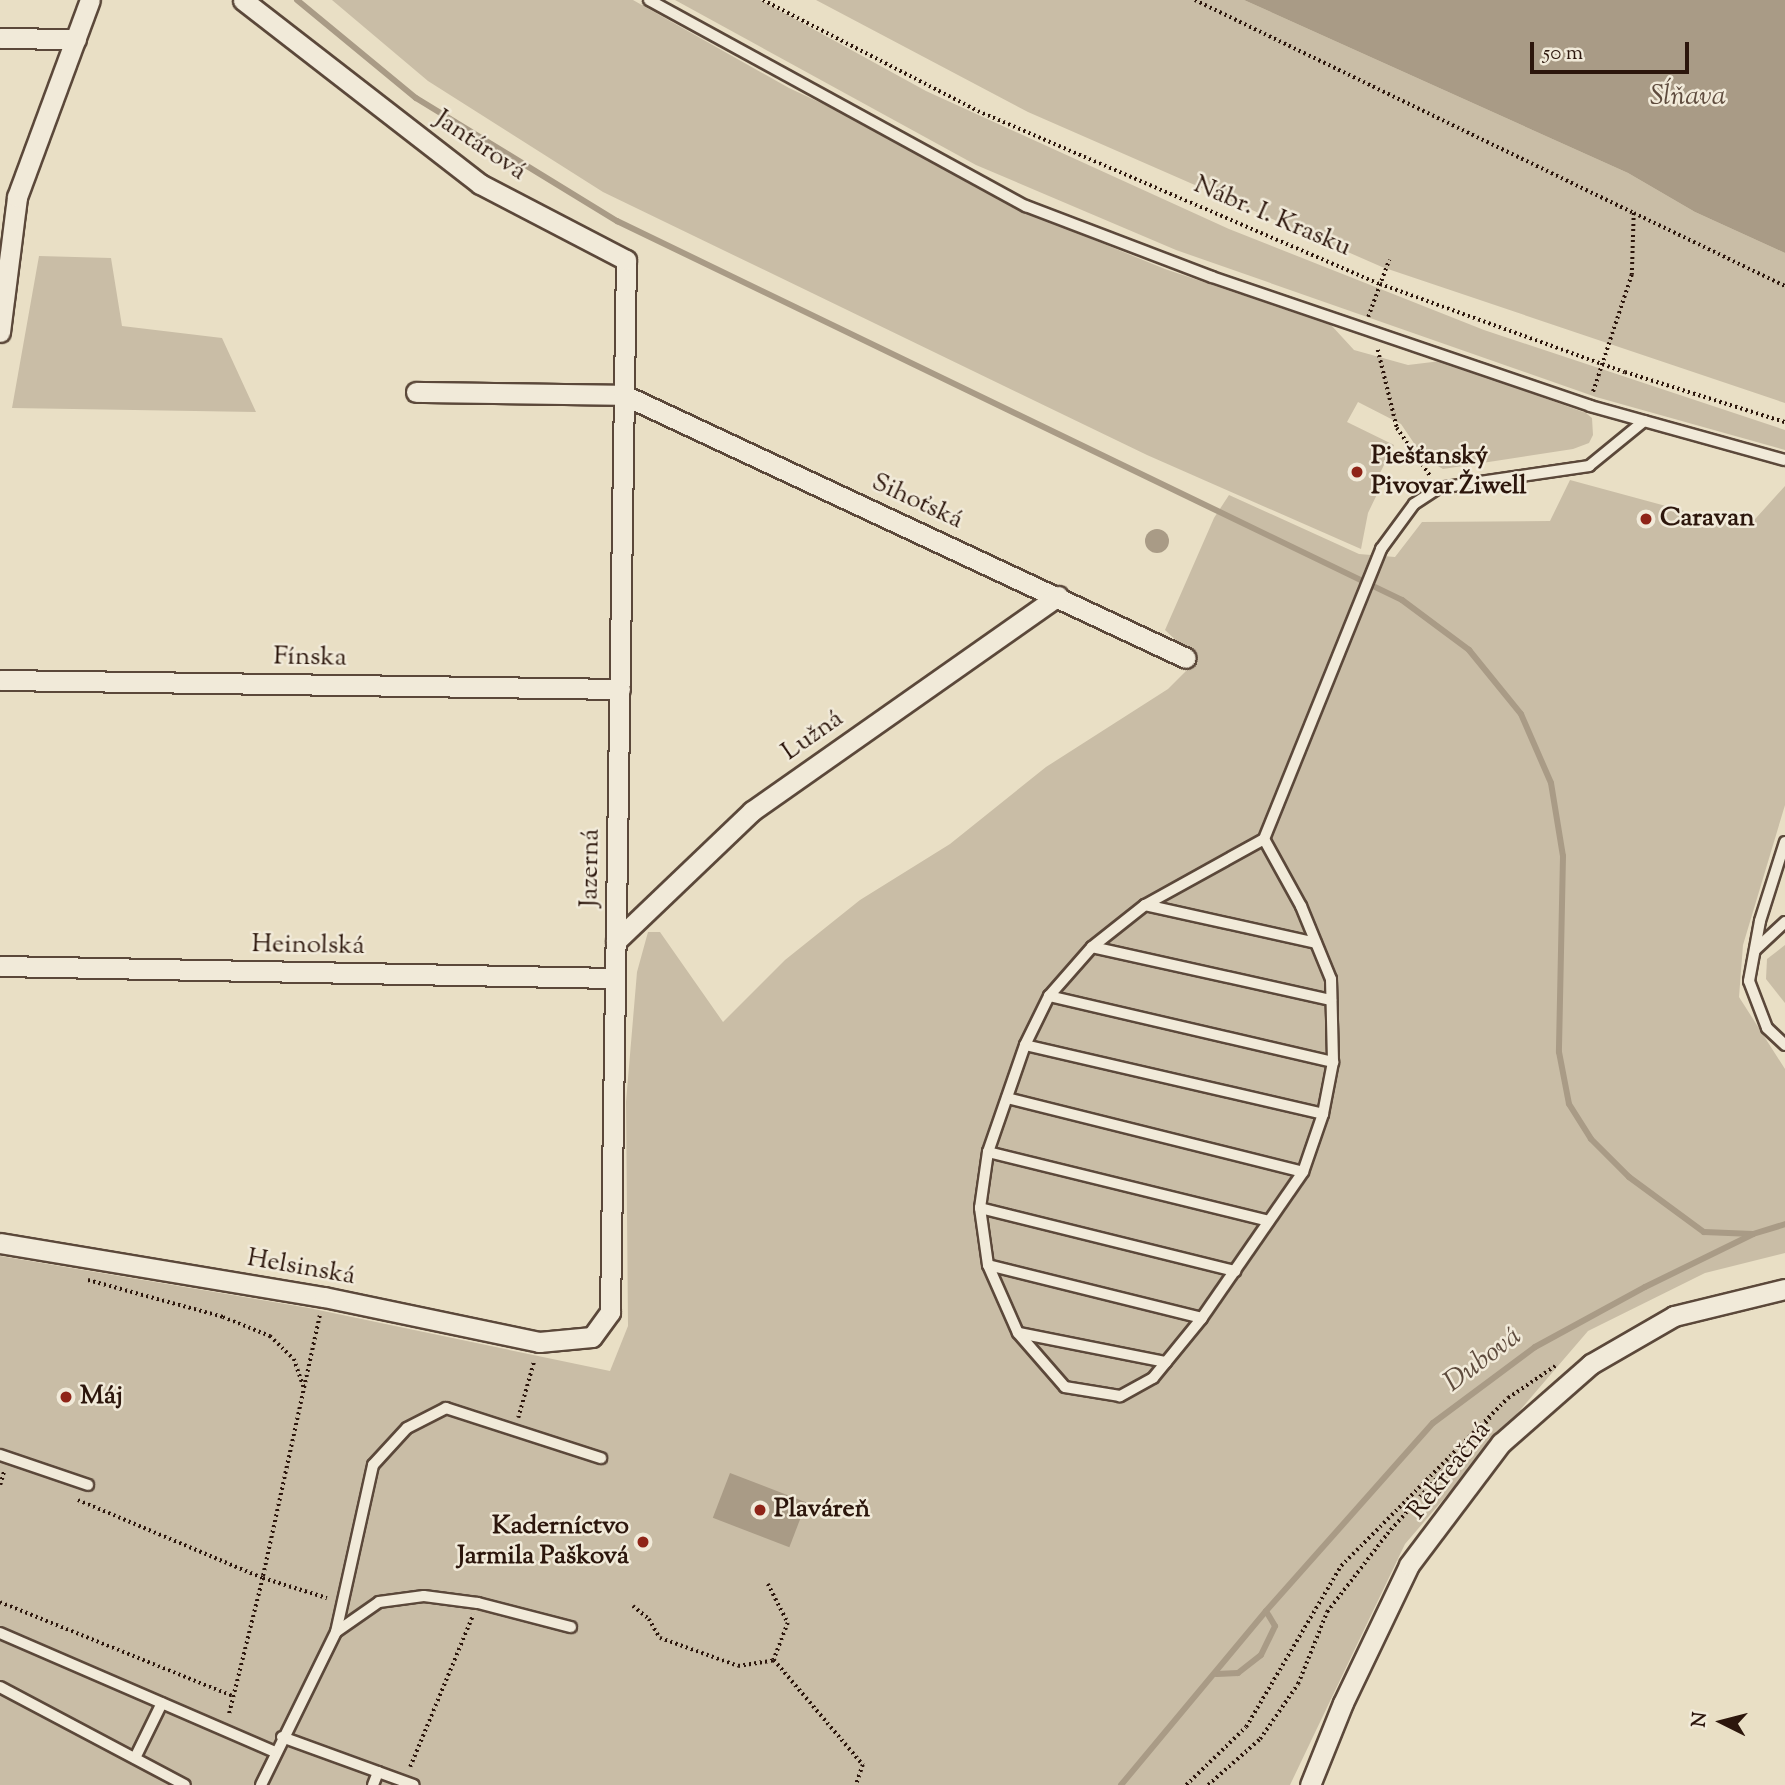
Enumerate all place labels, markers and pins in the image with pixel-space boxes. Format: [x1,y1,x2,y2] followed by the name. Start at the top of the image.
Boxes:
[1371,441,1526,503] place label: Piešťanský Pivovar Žiwell
[1349,464,1365,480] marker: Piešťanský Pivovar Žiwell
[1660,503,1755,535] place label: Caravan
[1638,511,1654,527] marker: Caravan
[80,1381,123,1413] place label: Máj
[58,1389,74,1405] marker: Máj
[774,1494,870,1526] place label: Plaváreň
[752,1502,768,1518] marker: Plaváreň
[457,1511,629,1572] place label: Kaderníctvo Jarmila Pašková
[635,1534,651,1550] marker: Kaderníctvo Jarmila Pašková

